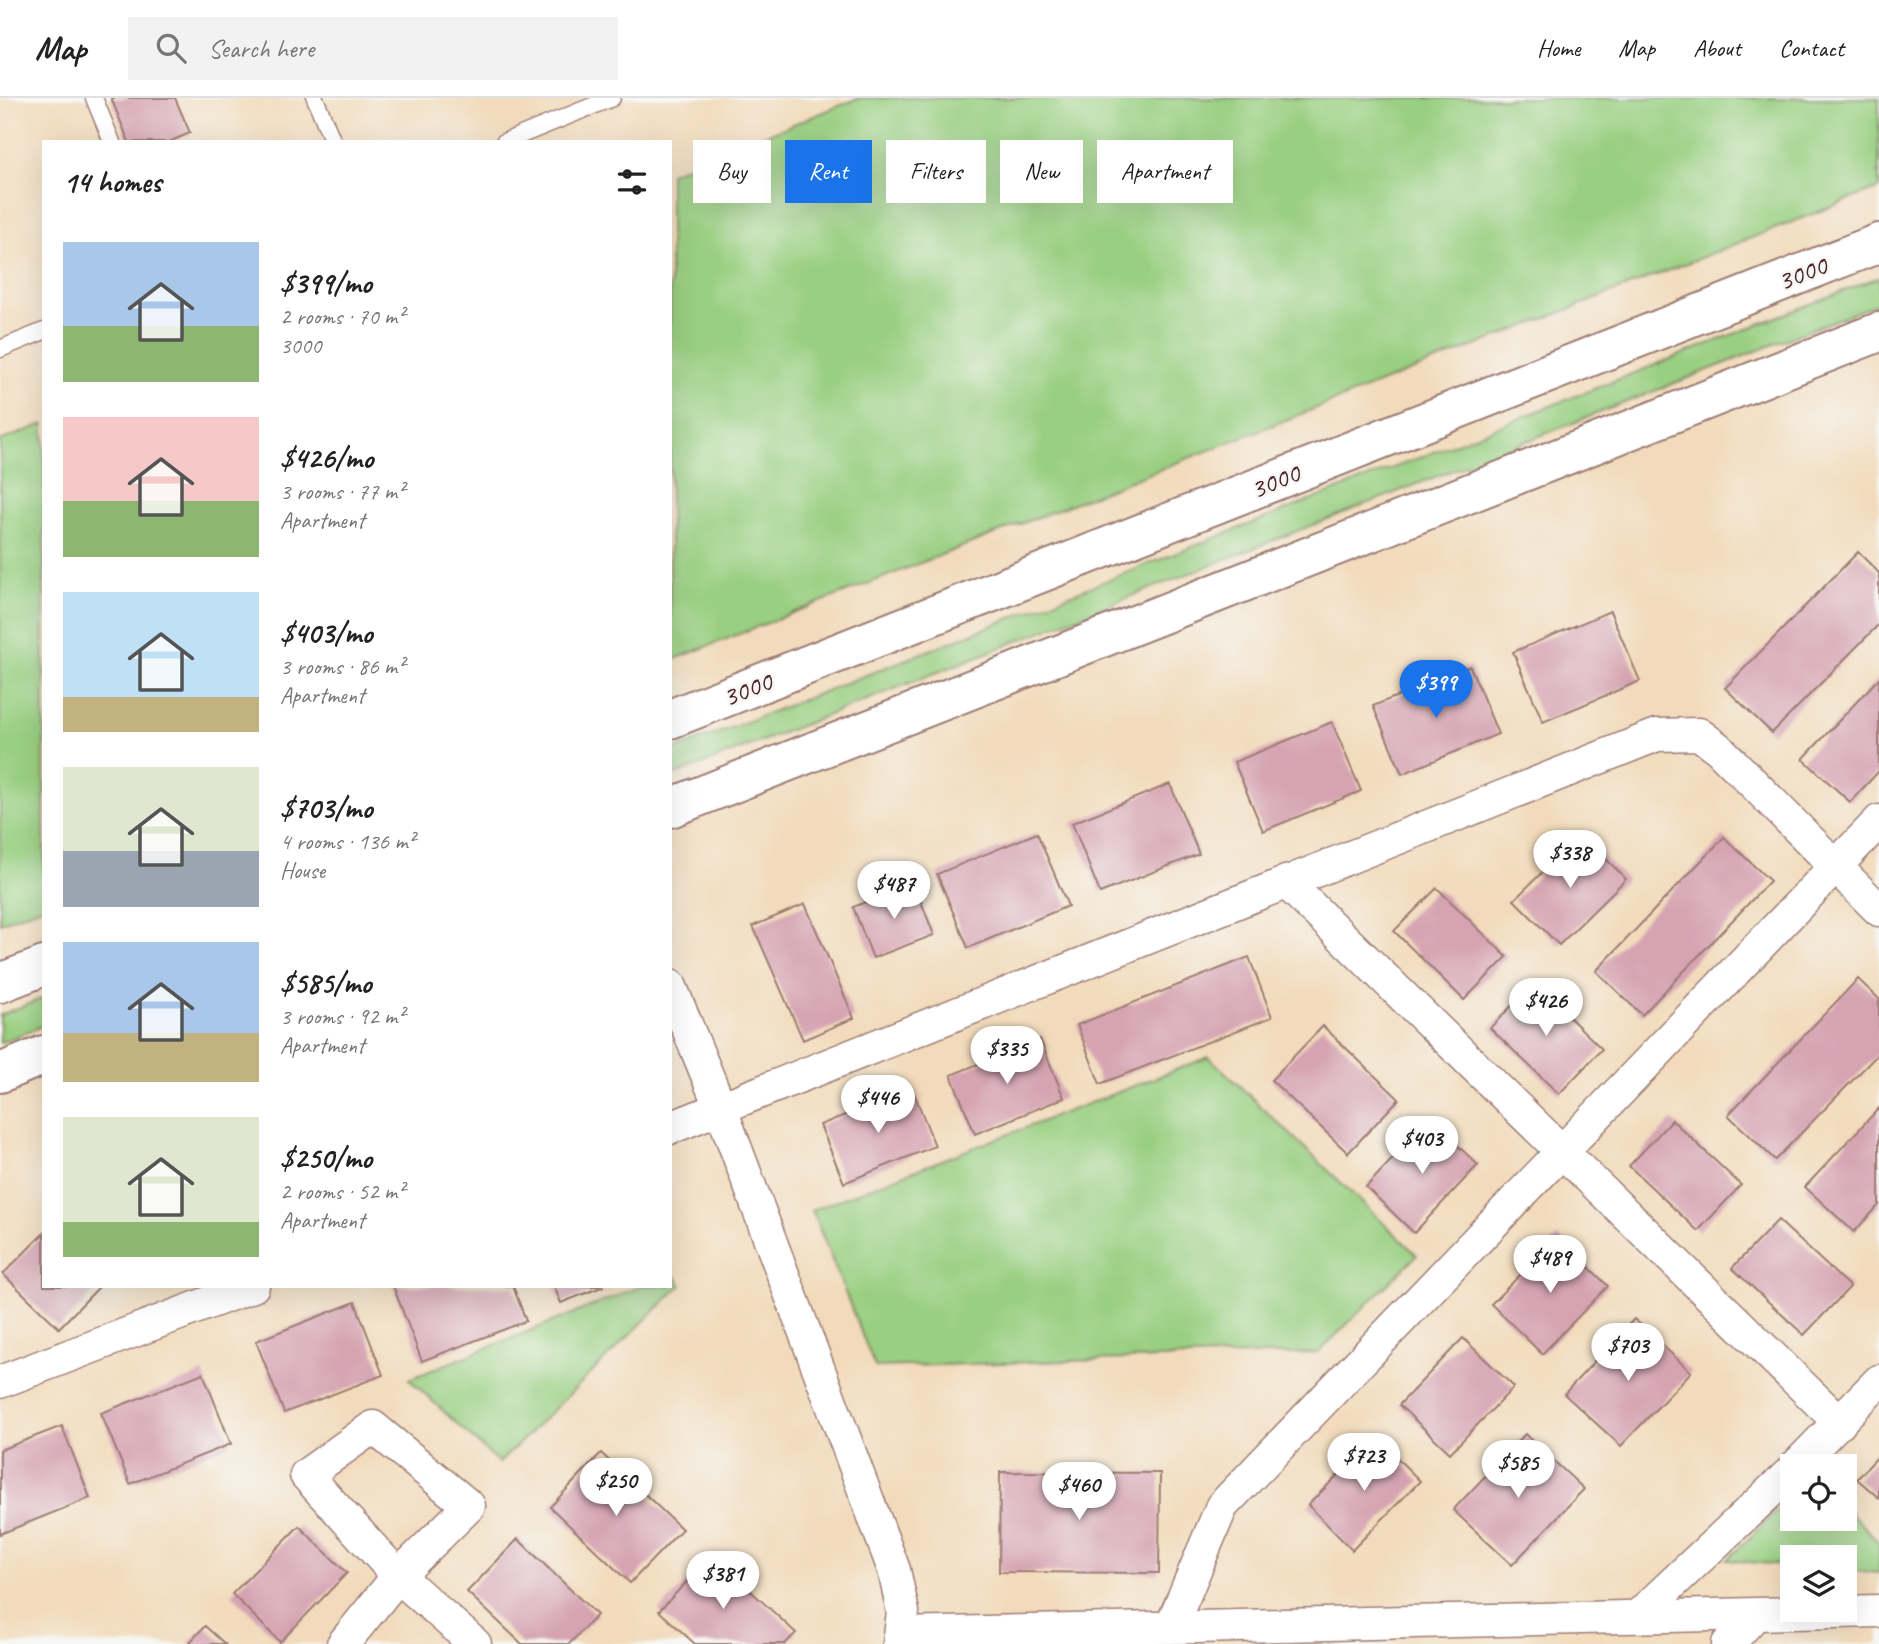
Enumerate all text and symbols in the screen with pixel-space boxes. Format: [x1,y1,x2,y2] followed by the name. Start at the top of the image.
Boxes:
[128,17,618,80] search box
[35,27,86,69] text: Map
[152,29,190,67] icon: search
[208,32,314,65] text: Search here
[1537,33,1580,63] text: Home
[1618,33,1655,63] text: Map
[1693,33,1741,63] text: About
[1779,33,1844,63] text: Contact
[693,140,771,203] chip: Buy
[785,140,872,203] chip: Rent
[886,140,986,203] chip: Filters
[1000,140,1083,203] chip: New
[1097,140,1233,203] chip: Apartment
[63,163,161,201] text: 14 homes
[613,163,651,201] icon: filters
[1772,247,1834,298] street label: 3000
[280,264,372,302] text: $399/mo
[119,270,203,354] icon: home
[280,302,404,331] text: 2 rooms · 70 m²
[280,331,321,360] text: 3000
[280,439,373,477] text: $426/mo
[119,445,203,529] icon: home
[1245,454,1307,507] street label: 3000
[280,477,404,506] text: 3 rooms · 77 m²
[280,506,365,535] text: Apartment
[280,614,372,652] text: $403/mo
[119,620,203,704] icon: home
[280,652,404,681] text: 3 rooms · 86 m²
[1395,660,1477,720] pin: $399
[717,663,779,714] street label: 3000
[1416,668,1456,697] text: $399
[280,681,365,710] text: Apartment
[280,789,372,827] text: $703/mo
[119,795,203,879] icon: home
[280,827,415,856] text: 4 rooms · 136 m²
[1529,830,1611,890] pin: $338
[1549,838,1591,867] text: $338
[280,856,325,885] text: House
[853,862,935,921] pin: $487
[873,869,915,898] text: $487
[280,964,371,1002] text: $585/mo
[119,970,203,1054] icon: home
[1505,978,1587,1038] pin: $426
[1525,986,1567,1015] text: $426
[280,1002,404,1031] text: 3 rooms · 92 m²
[966,1026,1048,1086] pin: $335
[280,1031,365,1060] text: Apartment
[986,1034,1028,1063] text: $335
[837,1076,919,1135] pin: $446
[857,1083,899,1112] text: $446
[1381,1116,1463,1176] pin: $403
[1401,1124,1443,1153] text: $403
[280,1139,372,1177] text: $250/mo
[119,1145,203,1229] icon: home
[280,1177,404,1206] text: 2 rooms · 52 m²
[280,1206,365,1235] text: Apartment
[1509,1236,1591,1295] pin: $489
[1529,1243,1571,1272] text: $489
[1587,1324,1669,1383] pin: $703
[1607,1331,1649,1360] text: $703
[1323,1434,1405,1493] pin: $723
[1477,1440,1559,1500] pin: $585
[1343,1441,1385,1470] text: $723
[1498,1448,1538,1477] text: $585
[1780,1454,1857,1622] map controls
[1780,1454,1857,1531] button: locate
[575,1458,657,1518] pin: $250
[1038,1462,1120,1522] pin: $460
[595,1466,637,1495] text: $250
[1058,1470,1100,1499] text: $460
[1780,1545,1857,1622] button: layers
[682,1552,764,1611] pin: $381
[702,1559,744,1588] text: $381

